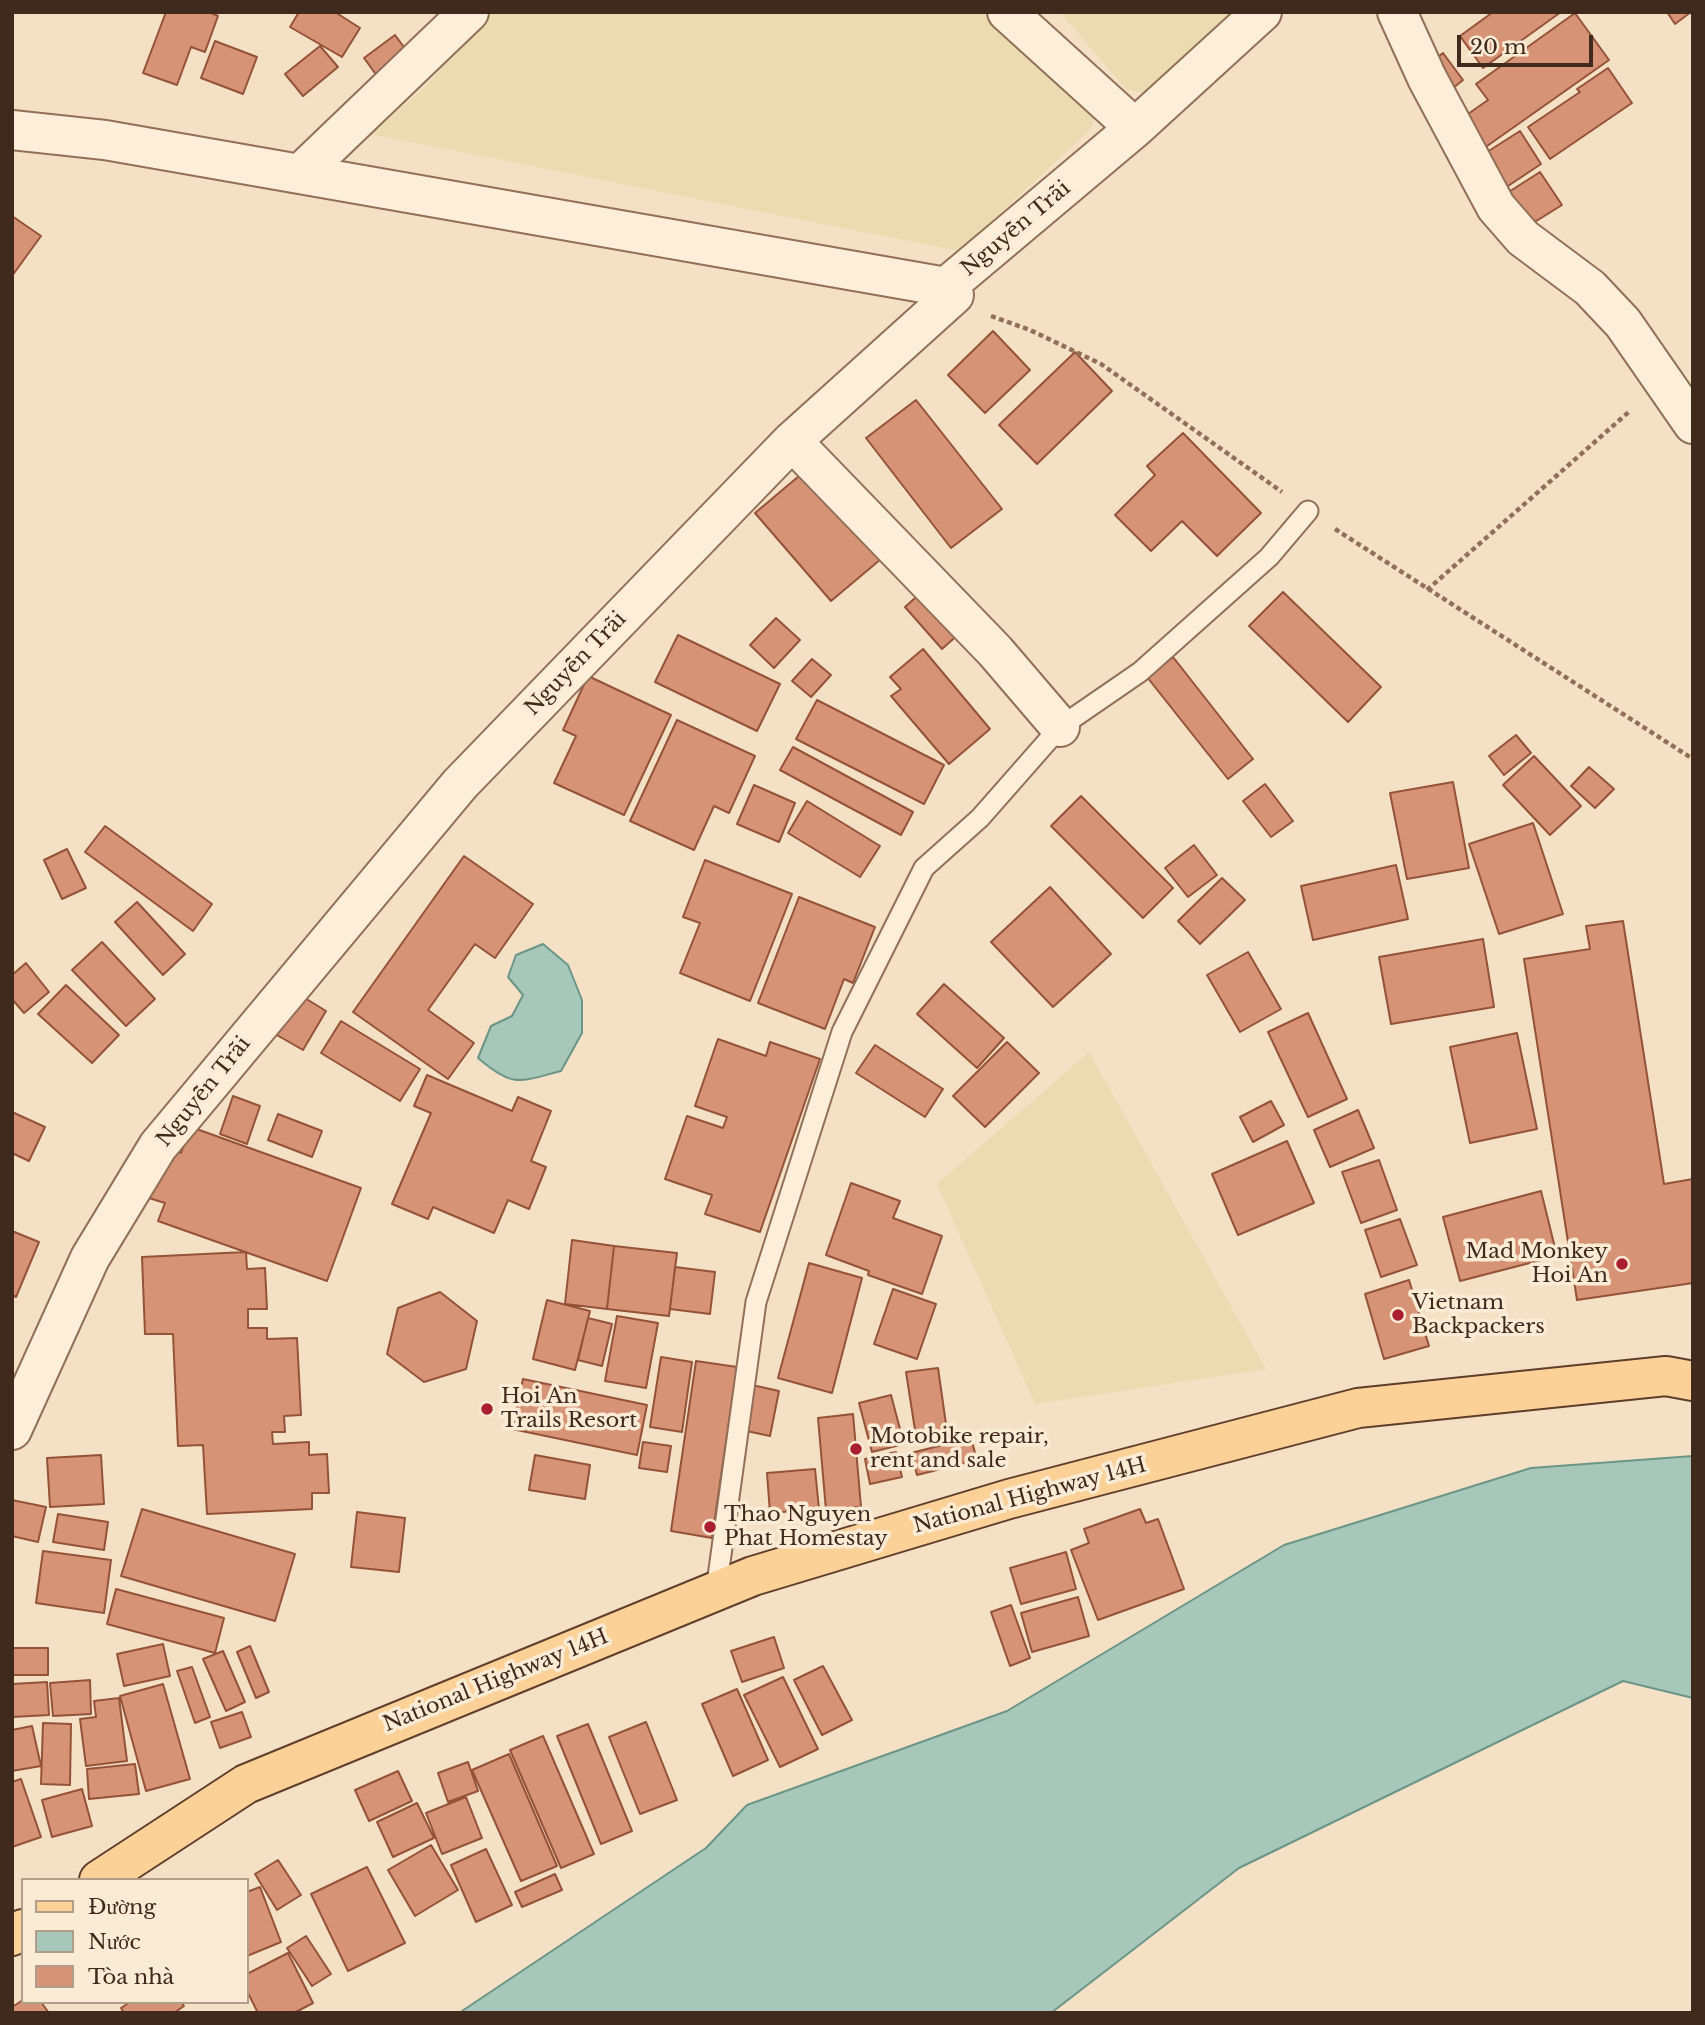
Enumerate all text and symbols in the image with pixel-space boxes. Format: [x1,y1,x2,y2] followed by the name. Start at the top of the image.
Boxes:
[1460,21,1596,65] scale bar
[1470,34,1527,60] text: 20 m
[956,176,1076,282] street label: Nguyễn Trãi
[520,607,632,721] street label: Nguyễn Trãi
[152,1032,256,1152] street label: Nguyễn Trãi
[1465,1239,1608,1289] place label: Mad Monkey Hoi An
[1614,1256,1630,1272] marker: Mad Monkey Hoi An
[1412,1290,1545,1340] place label: Vietnam Backpackers
[1390,1307,1406,1323] marker: Vietnam Backpackers
[501,1384,637,1434] place label: Hoi An Trails Resort
[479,1401,495,1417] marker: Hoi An Trails Resort
[870,1424,1049,1474] place label: Motobike repair, rent and sale
[848,1441,864,1457] marker: Motobike repair, rent and sale
[911,1453,1149,1539] street label: National Highway 14H
[724,1502,888,1552] place label: Thao Nguyen Phat Homestay
[702,1519,718,1535] marker: Thao Nguyen Phat Homestay
[380,1624,612,1738] street label: National Highway 14H
[21,1878,248,2004] legend
[88,1894,156,1920] text: Đường
[88,1929,141,1955] text: Nước
[88,1964,174,1990] text: Tòa nhà

